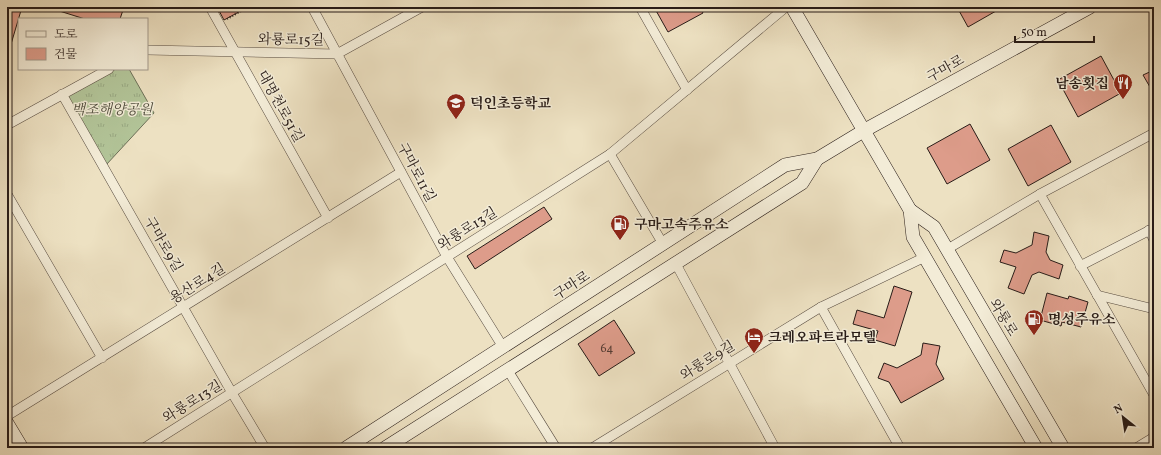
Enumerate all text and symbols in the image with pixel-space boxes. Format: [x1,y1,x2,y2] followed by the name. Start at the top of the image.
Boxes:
[18,18,148,70] legend
[1015,18,1094,44] scale bar
[1021,25,1047,41] text: 50 m
[54,27,78,43] text: 도로
[258,30,324,51] street label: 와룡로15길
[54,47,78,63] text: 건물
[923,51,968,87] street label: 구마로
[252,67,307,146] street label: 대명천로51길
[1112,72,1134,100] restaurant icon: 남송횟집
[1055,75,1109,94] place label: 남송횟집
[445,92,467,120] school or university icon: 덕인초등학교
[470,95,552,114] place label: 덕인초등학교
[71,101,154,120] park label: 백조해양공원
[392,140,439,206] street label: 구마로11길
[434,204,501,255] street label: 와룡로13길
[139,213,186,276] street label: 구마로9길
[609,213,631,241] fuel station icon: 구마고속주유소
[634,216,729,235] place label: 구마고속주유소
[166,260,229,309] street label: 용산로4길
[550,267,594,305] street label: 구마로
[984,295,1022,340] street label: 와룡로
[1023,308,1045,336] fuel station icon: 명성주유소
[1048,311,1116,330] place label: 명성주유소
[743,326,765,354] hotel icon: 크레오파트라모텔
[768,329,876,348] place label: 크레오파트라모텔
[677,337,739,386] street label: 와룡로9길
[601,341,613,357] house number: 64
[159,377,226,428] street label: 와룡로13길
[1103,397,1143,437] north arrow
[1112,401,1126,418] text: N

